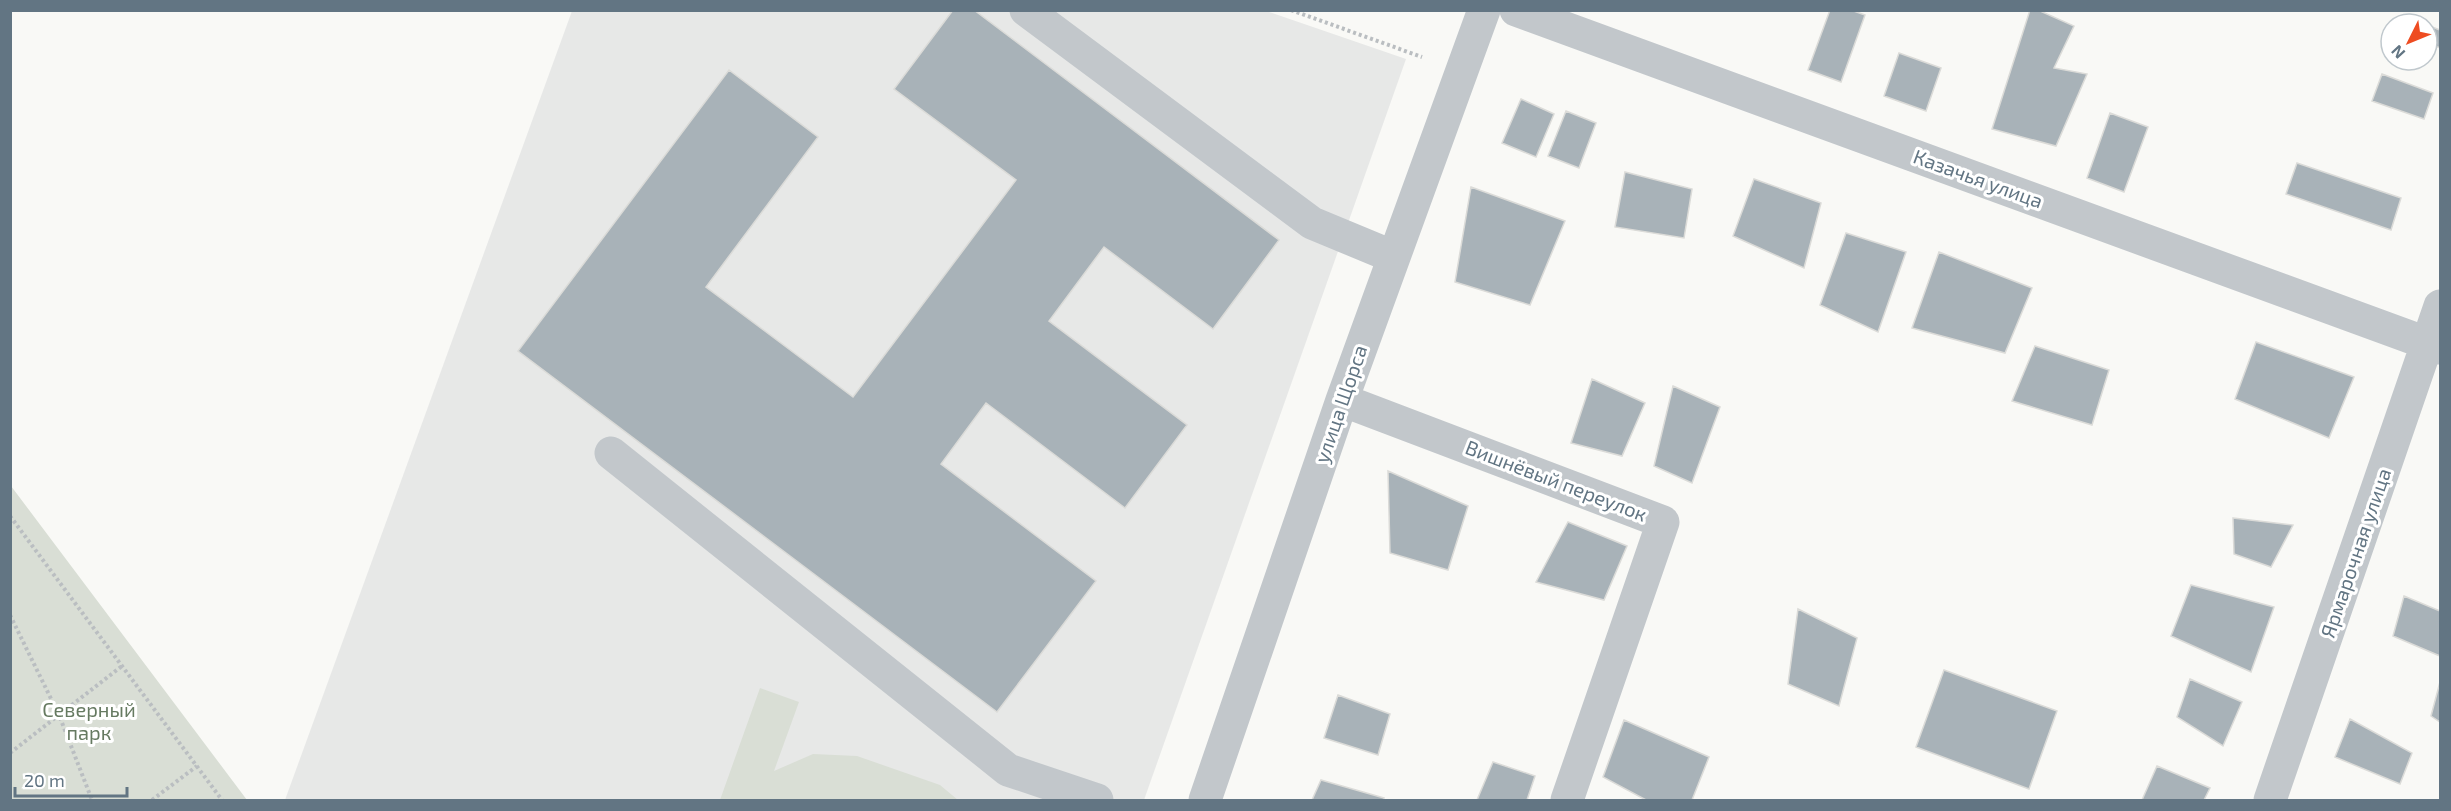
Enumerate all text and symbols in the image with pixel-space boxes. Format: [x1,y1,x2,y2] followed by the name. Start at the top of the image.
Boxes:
[2379,12,2439,72] north arrow
[2387,42,2409,63] text: N
[1910,144,2046,214] street label: Казачья улица
[1309,341,1372,466] street label: улица Щорса
[1462,434,1651,527] street label: Вишнёвый переулок
[2315,465,2396,641] street label: Ярмарочная улица
[42,697,136,744] park label: Северный парк
[15,760,128,798] scale bar
[24,769,65,791] text: 20 m

